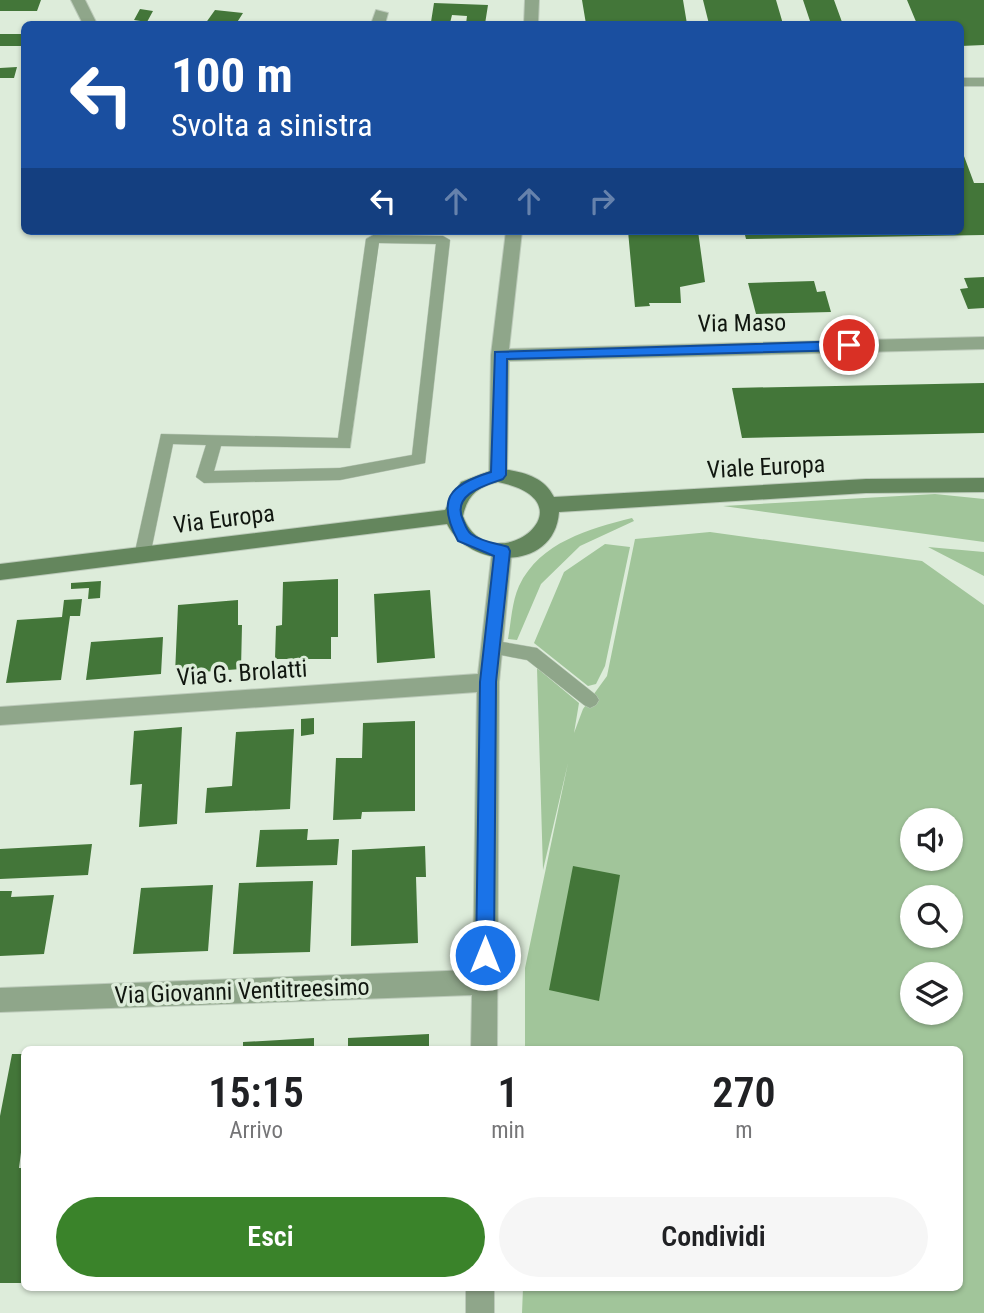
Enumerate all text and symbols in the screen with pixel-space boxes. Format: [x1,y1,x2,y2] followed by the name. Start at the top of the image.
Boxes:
[171,47,293,104] text: 100 m
[56,49,147,140] icon: left
[171,106,373,144] text: Svolta a sinistra
[364,182,402,220] icon: left
[437,182,475,220] icon: ahead
[510,182,548,220] icon: ahead
[583,182,621,220] icon: right
[697,308,787,338] street label: Via Maso
[819,315,879,375] pin
[830,326,868,364] icon: arrive
[706,450,826,484] street label: Viale Europa
[172,499,276,539] street label: Via Europa
[176,654,308,692] street label: Via G. Brolatti
[900,808,963,1025] map controls
[900,808,963,871] button: sound
[900,885,963,948] button: search
[448,918,522,992] position arrow
[900,962,963,1025] button: layers
[114,973,370,1009] street label: Via Giovanni Ventitreesimo
[208,1068,304,1117] text: 15:15
[498,1068,519,1117] text: 1
[712,1068,776,1117] text: 270
[229,1117,283,1144] text: Arrivo
[491,1117,525,1144] text: min
[735,1117,753,1144] text: m
[56,1197,485,1277] button: Esci
[499,1197,928,1277] button: Condividi

